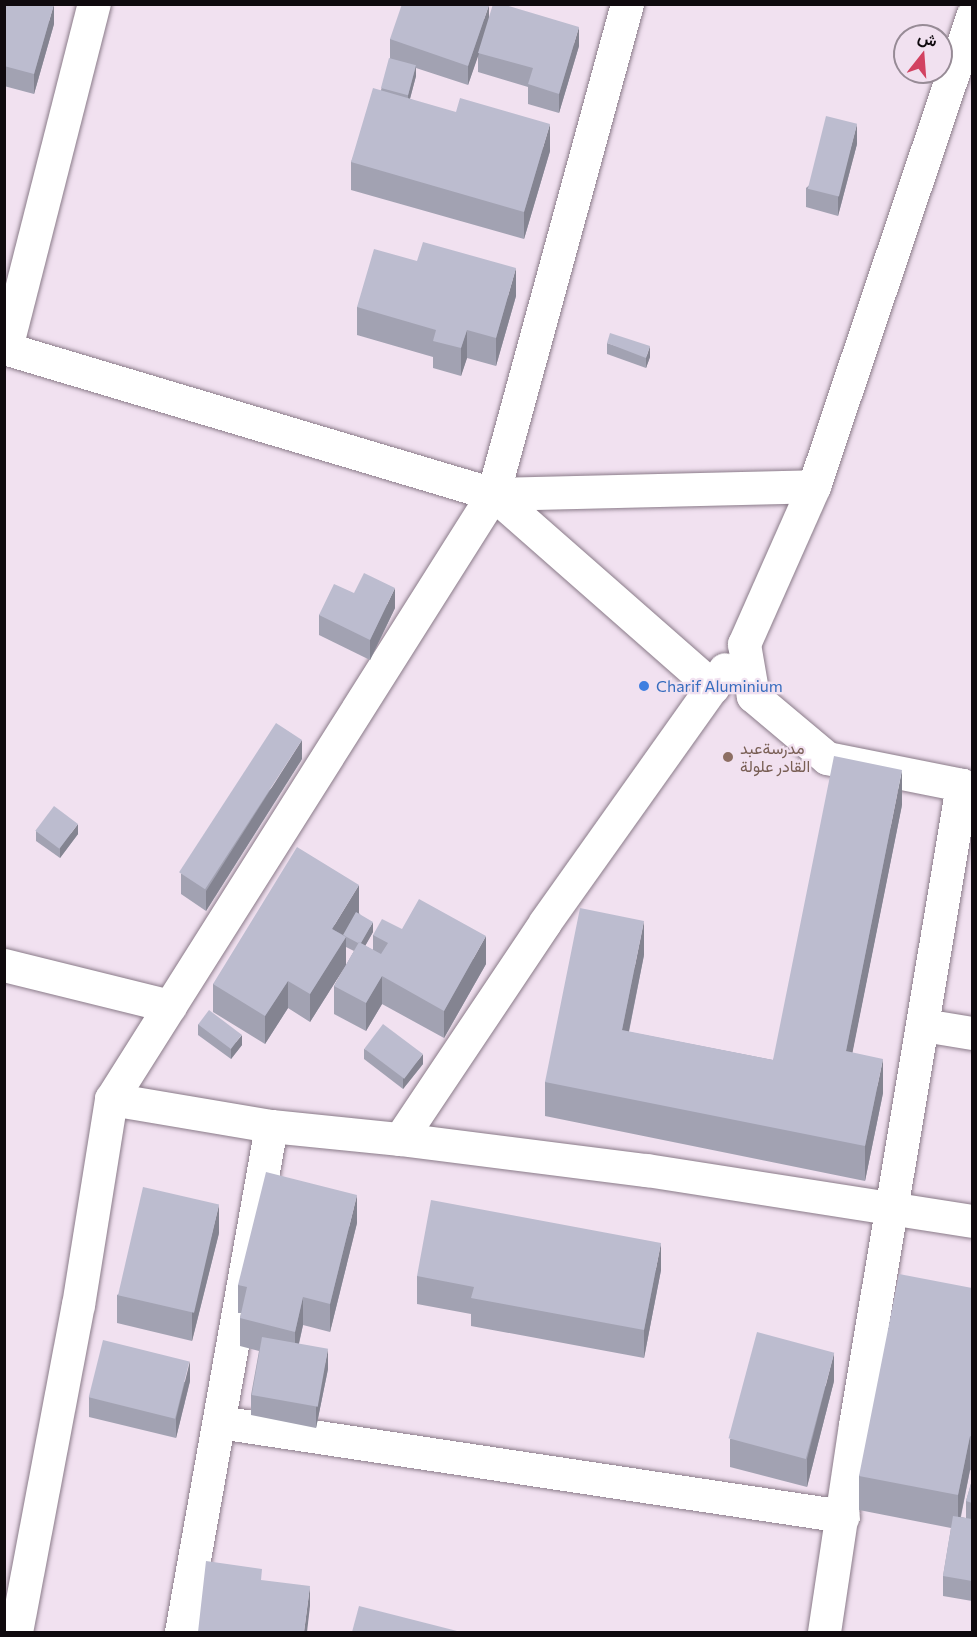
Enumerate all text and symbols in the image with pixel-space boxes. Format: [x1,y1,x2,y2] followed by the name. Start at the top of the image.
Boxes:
[893,24,953,84] north arrow
[916,26,940,50] text: ش
[656,676,783,696] place label: Charif Aluminium
[637,679,651,693] marker: Charif Aluminium
[740,738,810,776] place label: مدرسةعبد القادر علولة
[721,750,735,764] marker: مدرسةعبد القادر علولة

